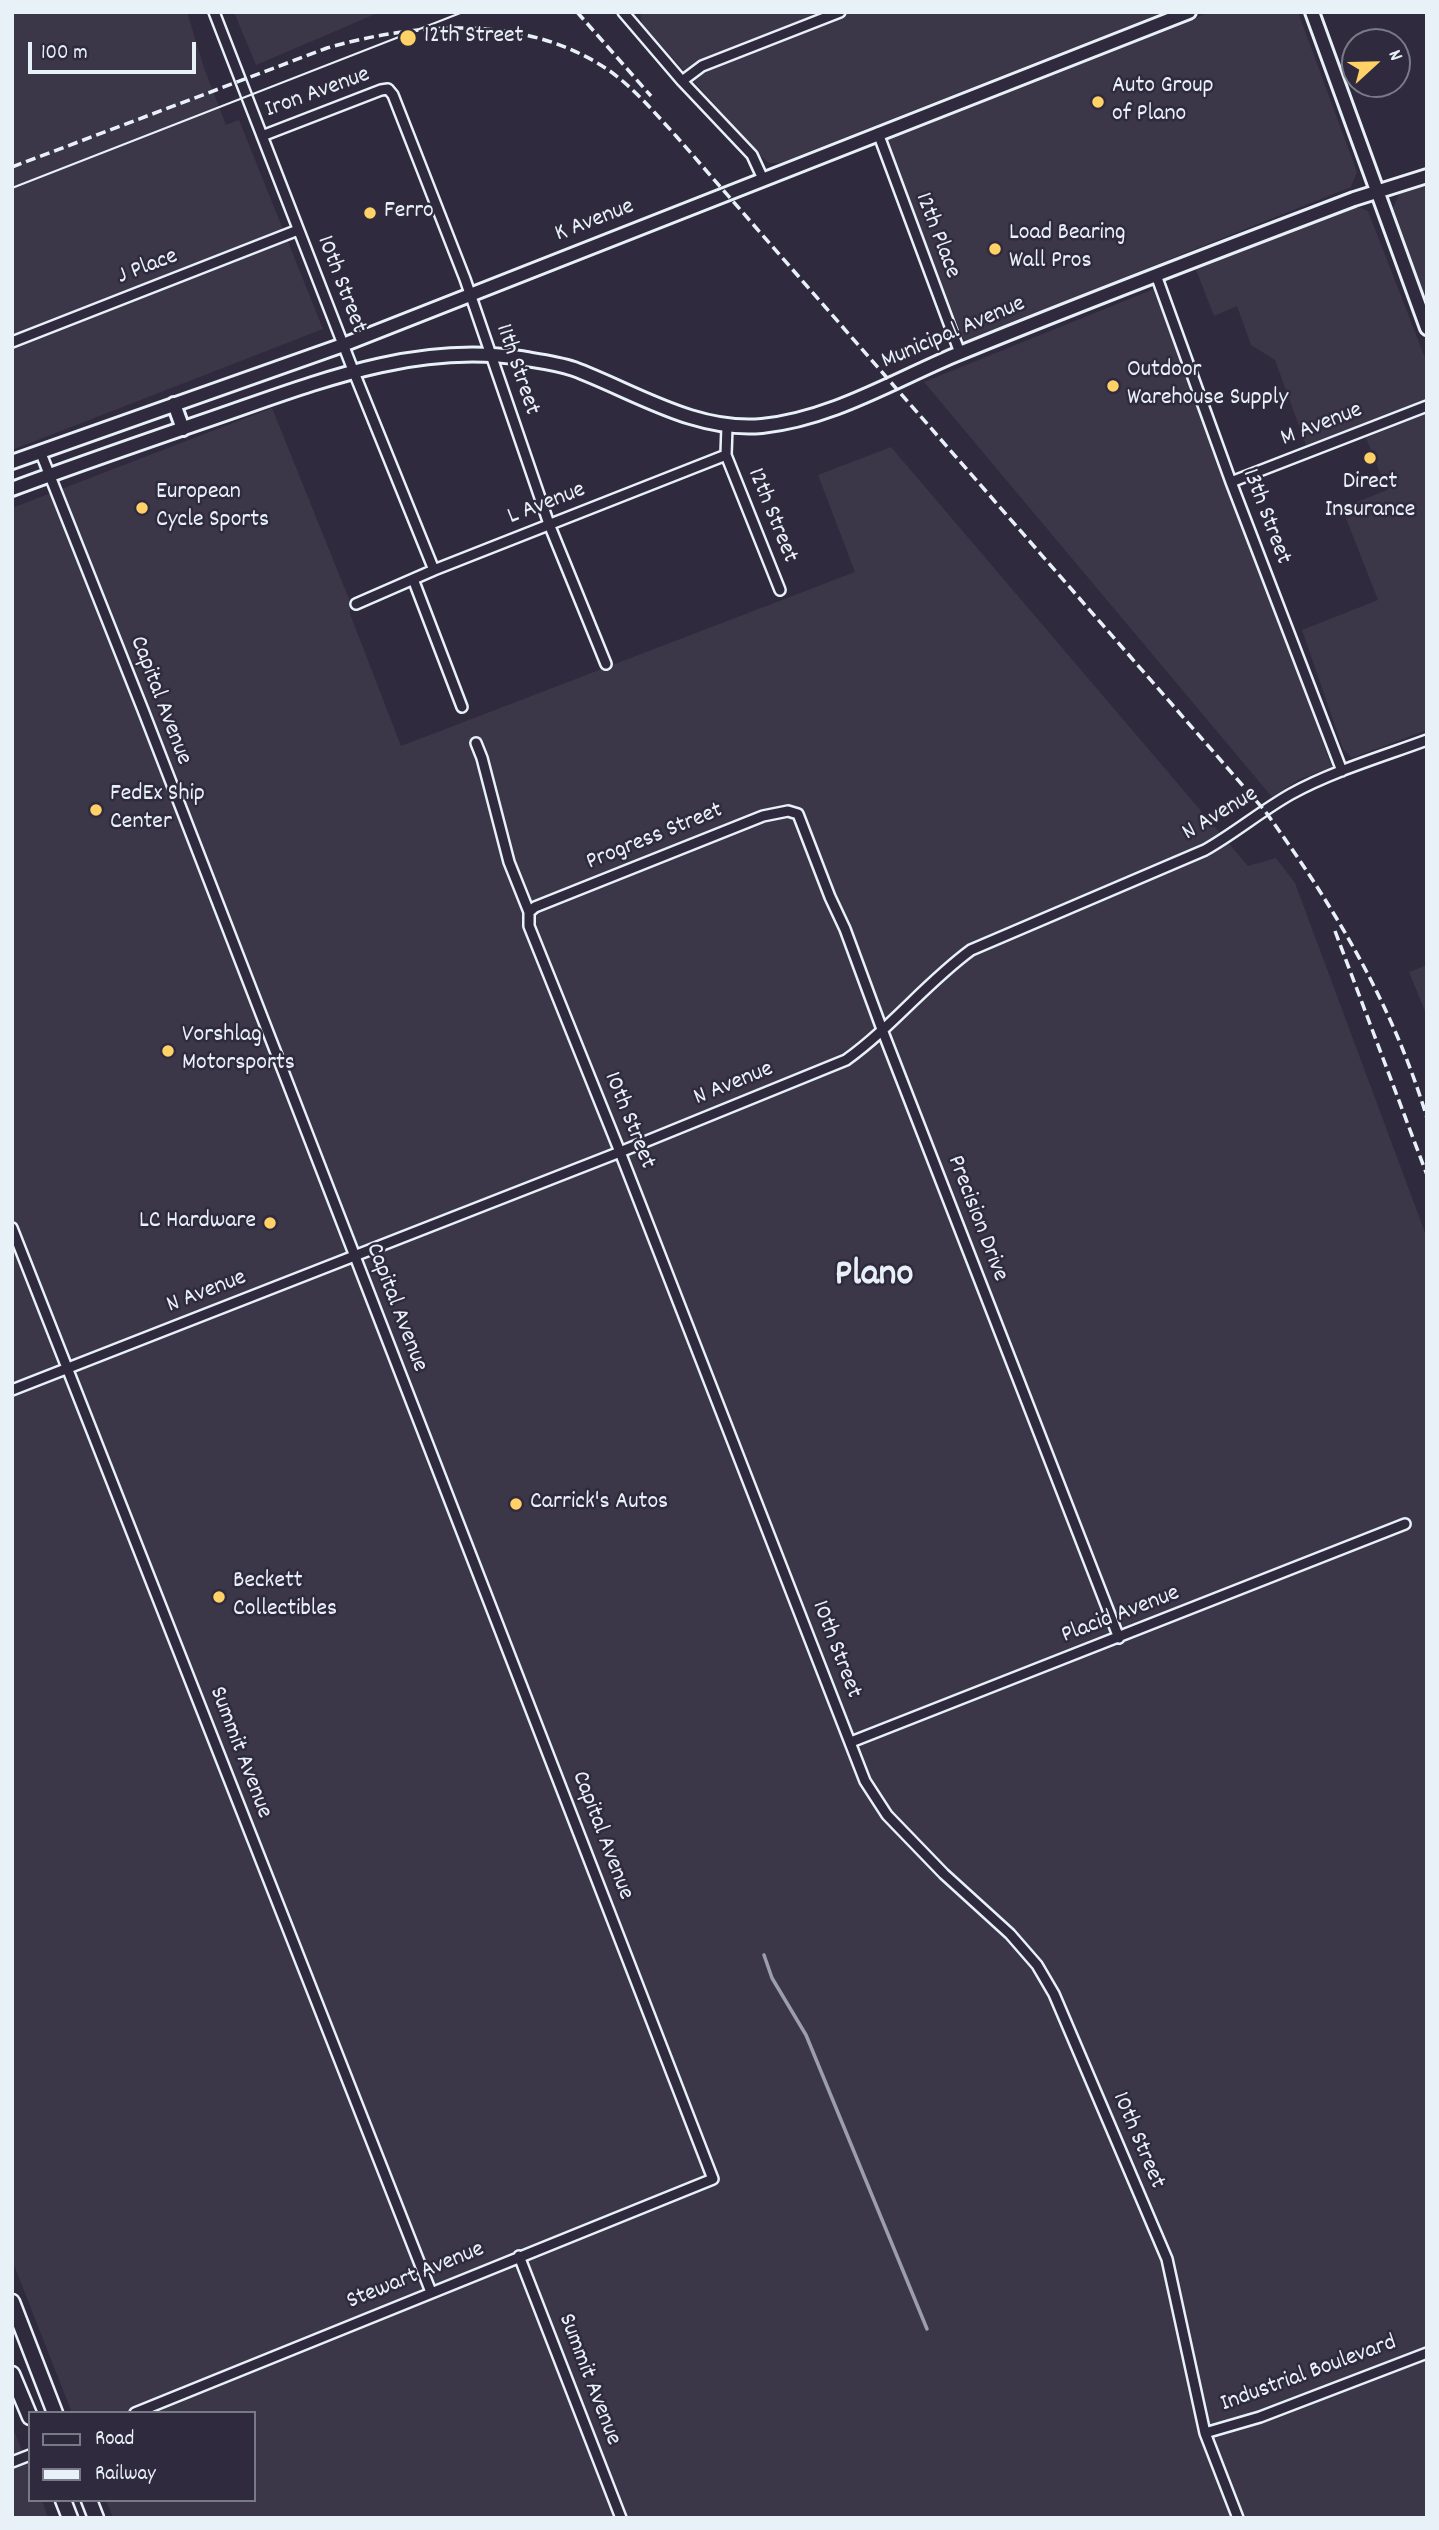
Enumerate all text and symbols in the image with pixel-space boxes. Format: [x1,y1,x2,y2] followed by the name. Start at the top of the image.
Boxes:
[424,24,523,52] place label: 12th Street
[32,28,200,72] scale bar
[398,28,418,48] marker: 12th Street
[1341,28,1411,98] north arrow
[41,39,88,69] text: 100 m
[1380,46,1408,65] text: N
[262,62,374,126] street label: Iron Avenue
[1112,74,1214,130] place label: Auto Group of Plano
[1090,94,1106,110] marker: Auto Group of Plano
[907,189,965,283] street label: 12th Place
[551,194,639,250] street label: K Avenue
[384,199,434,227] place label: Ferro
[362,205,378,221] marker: Ferro
[1009,221,1126,277] place label: Load Bearing Wall Pros
[308,232,372,338] street label: 10th Street
[987,241,1003,257] marker: Load Bearing Wall Pros
[114,243,182,293] street label: J Place
[878,291,1030,377] street label: Municipal Avenue
[487,321,545,419] street label: 11th Street
[1127,358,1288,414] place label: Outdoor Warehouse Supply
[1105,378,1121,394] marker: Outdoor Warehouse Supply
[1277,397,1367,455] street label: M Avenue
[1362,450,1378,466] marker: Direct Insurance
[739,465,803,567] street label: 12th Street
[1234,465,1296,569] street label: 13th Street
[1325,470,1415,526] place label: Direct Insurance
[504,477,590,533] street label: L Avenue
[156,480,269,536] place label: European Cycle Sports
[134,500,150,516] marker: European Cycle Sports
[121,633,197,769] street label: Capital Avenue
[1178,781,1264,849] street label: N Avenue
[110,782,205,838] place label: FedEx Ship Center
[583,798,727,878] street label: Progress Street
[88,802,104,818] marker: FedEx Ship Center
[182,1023,295,1079] place label: Vorshlag Motorsports
[160,1043,176,1059] marker: Vorshlag Motorsports
[690,1056,778,1114] street label: N Avenue
[596,1068,660,1174] street label: 10th Street
[939,1152,1013,1286] street label: Precision Drive
[139,1209,256,1237] place label: LC Hardware
[262,1215,278,1231] marker: LC Hardware
[357,1240,433,1376] street label: Capital Avenue
[835,1255,913,1301] district label: Plano
[163,1265,251,1321] street label: N Avenue
[530,1490,668,1518] place label: Carrick's Autos
[508,1496,524,1512] marker: Carrick's Autos
[233,1569,337,1625] place label: Beckett Collectibles
[1058,1580,1184,1652] street label: Placid Avenue
[211,1589,227,1605] marker: Beckett Collectibles
[803,1597,867,1703] street label: 10th Street
[201,1683,277,1823] street label: Summit Avenue
[563,1768,639,1904] street label: Capital Avenue
[1104,2088,1170,2194] street label: 10th Street
[343,2236,489,2318] street label: Stewart Avenue
[550,2310,626,2450] street label: Summit Avenue
[1217,2330,1401,2420] street label: Industrial Boulevard
[28,2411,256,2502] legend
[95,2425,134,2455] text: Road
[95,2460,156,2490] text: Railway

